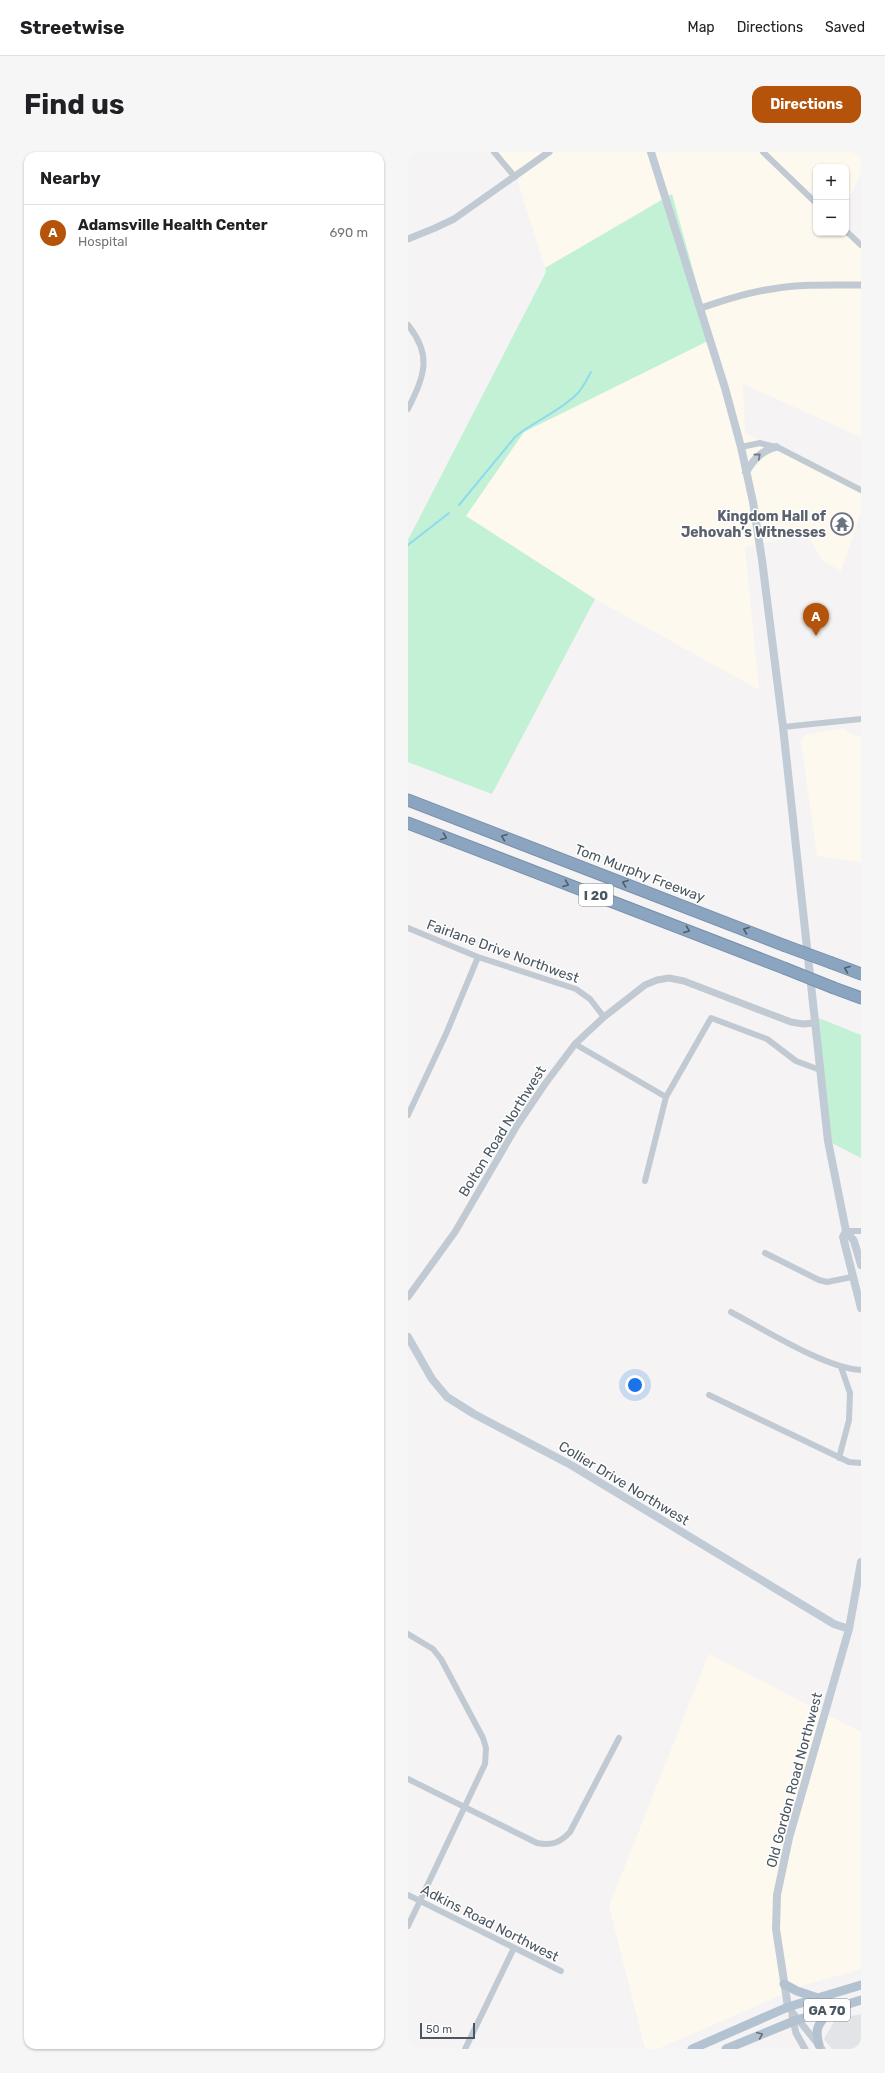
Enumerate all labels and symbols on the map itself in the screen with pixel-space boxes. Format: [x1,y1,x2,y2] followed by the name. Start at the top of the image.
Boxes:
[754,453,761,460] one-way arrow
[681,508,827,541] place label: Kingdom Hall of Jehovah’s Witnesses
[829,511,855,537] temple icon: Kingdom Hall of Jehovah’s Witnesses
[803,603,829,636] pin: A
[441,833,448,841] one-way arrow
[500,834,507,842] one-way arrow
[572,841,708,906] street label: Tom Murphy Freeway
[562,879,569,887] one-way arrow
[622,880,629,888] one-way arrow
[579,884,613,906] road number: I 20
[424,916,582,987] street label: Fairlane Drive Northwest
[684,926,691,934] one-way arrow
[743,927,750,935] one-way arrow
[843,965,850,973] one-way arrow
[455,1062,550,1200] street label: Bolton Road Northwest
[625,1375,645,1395] your location
[555,1438,693,1529] street label: Collier Drive Northwest
[763,1690,826,1870] street label: Old Gordon Road Northwest
[418,1881,562,1966] street label: Adkins Road Northwest
[804,1999,850,2021] road number: GA 70
[420,2021,475,2040] scale bar
[756,2032,763,2040] one-way arrow

